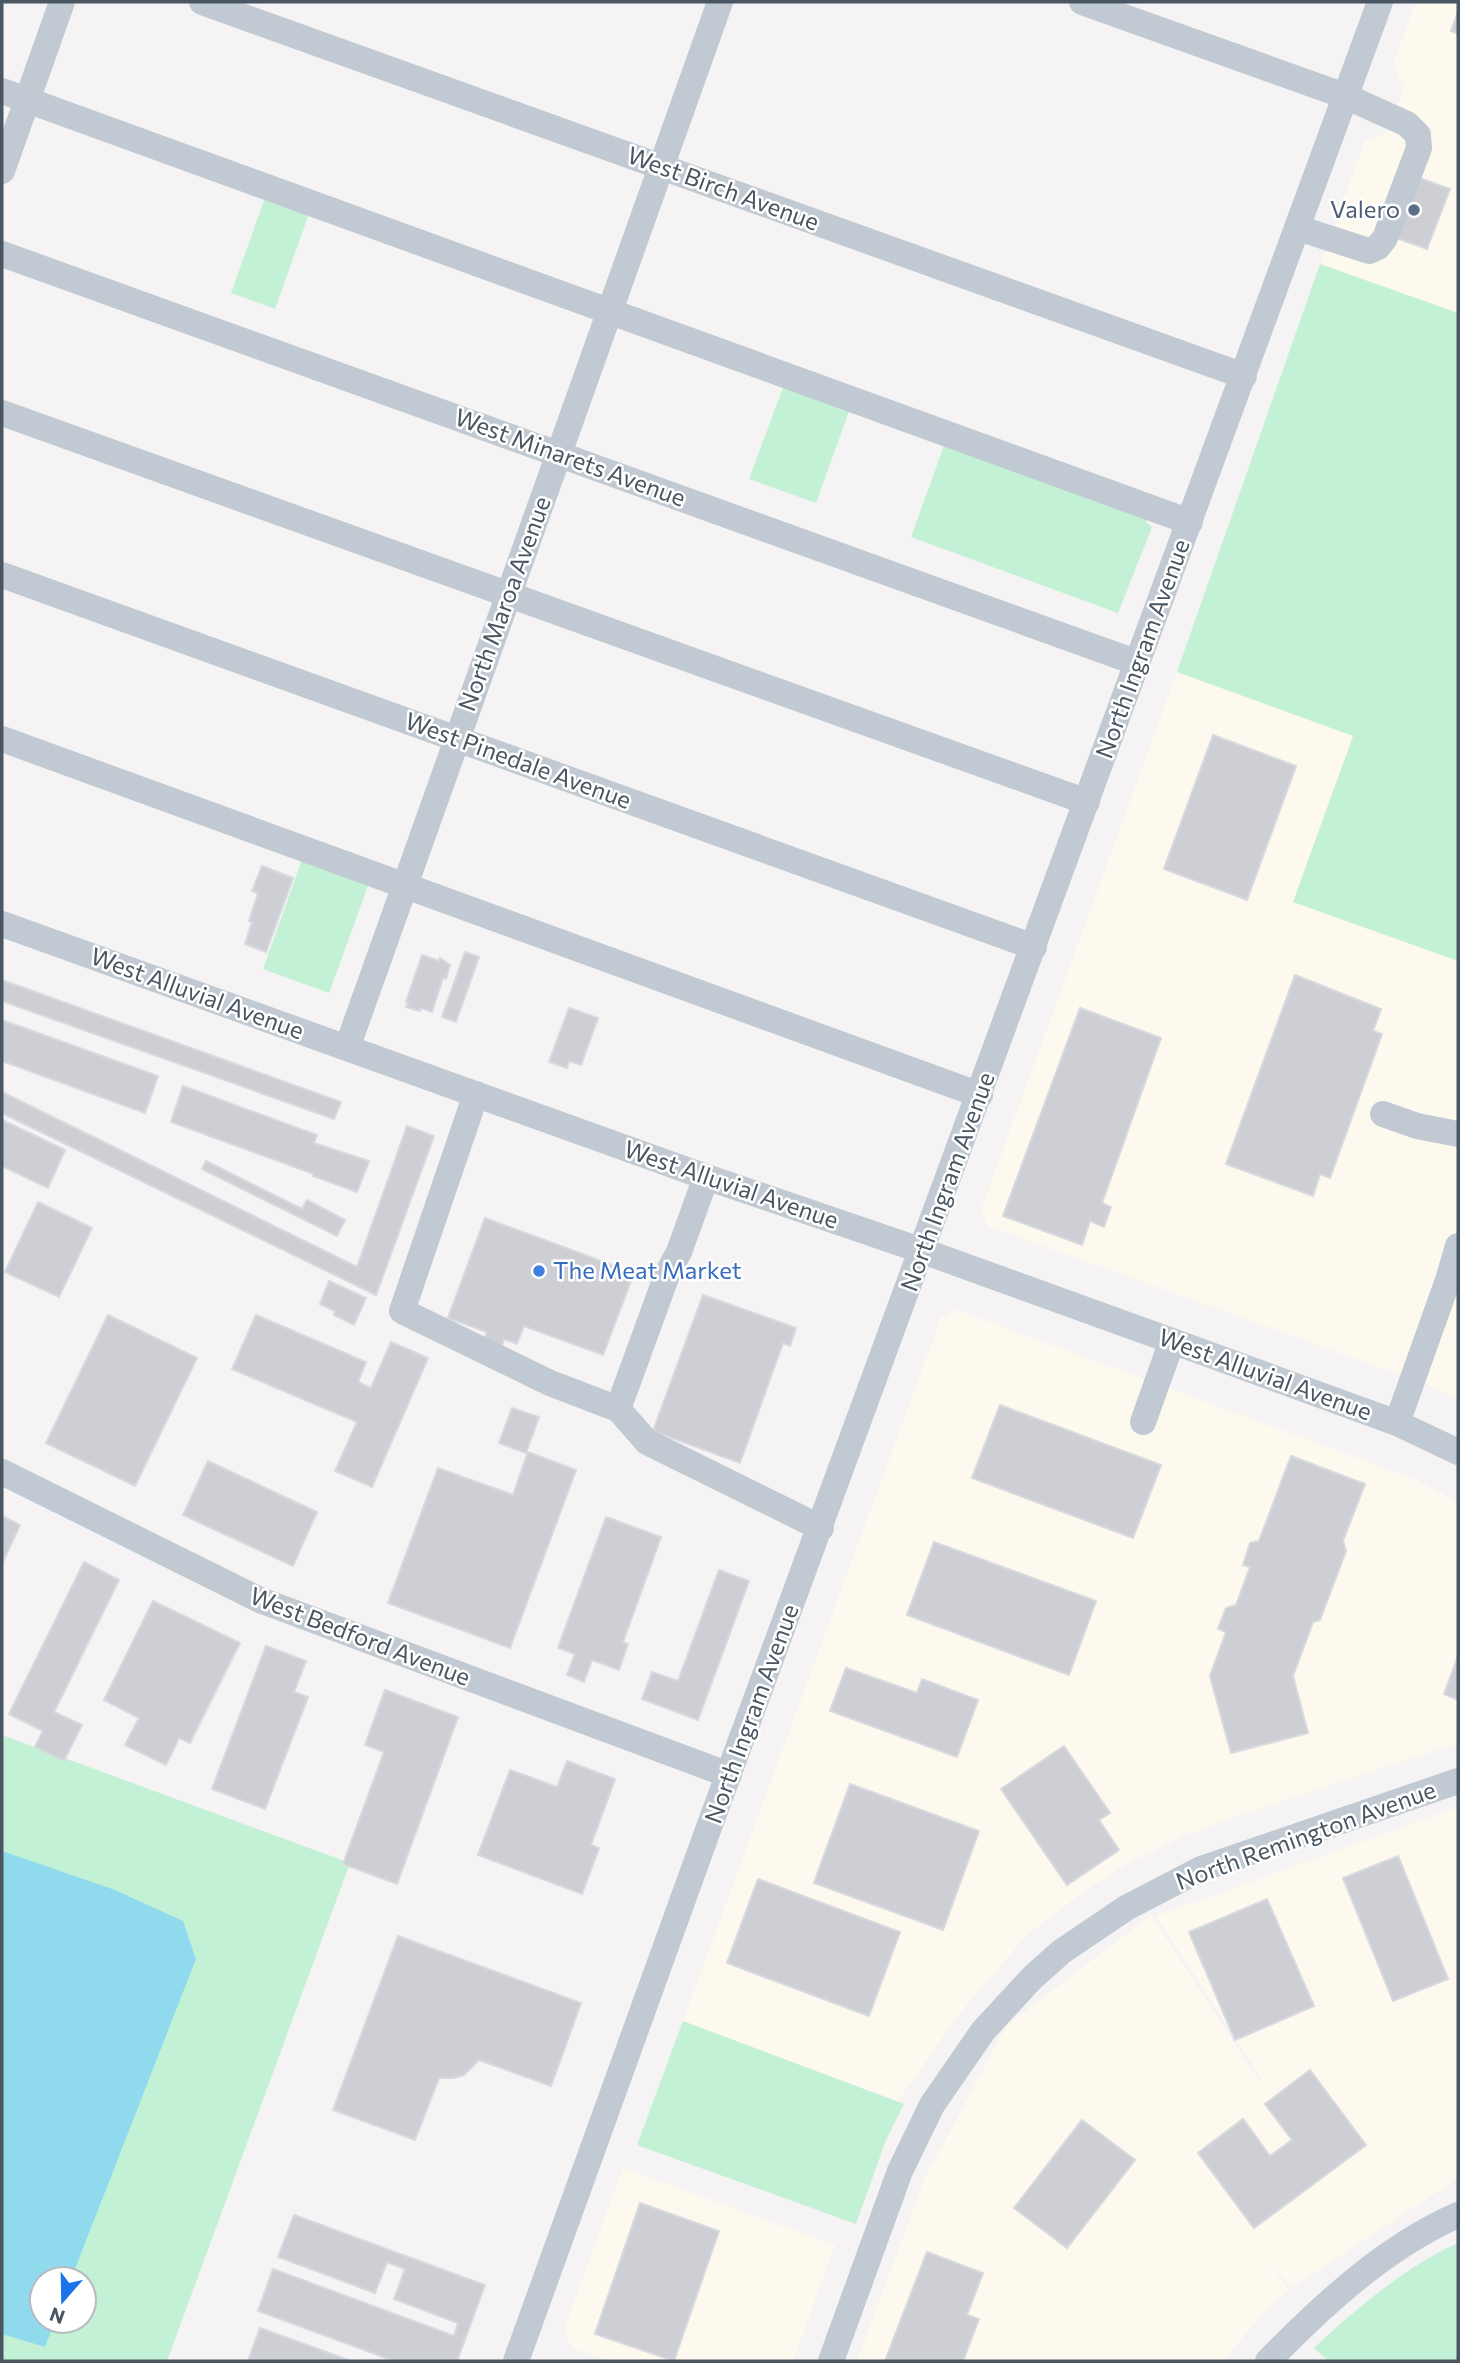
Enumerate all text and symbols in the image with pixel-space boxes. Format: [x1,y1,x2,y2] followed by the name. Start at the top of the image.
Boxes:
[624,139,823,236] street label: West Birch Avenue
[1330,194,1400,223] place label: Valero
[1406,202,1422,218] marker: Valero
[451,401,690,512] street label: West Minarets Avenue
[451,492,556,715] street label: North Maroa Avenue
[1088,535,1195,762] street label: North Ingram Avenue
[402,705,635,814] street label: West Pinedale Avenue
[87,941,308,1045] street label: West Alluvial Avenue
[893,1068,1000,1295] street label: North Ingram Avenue
[621,1133,842,1234] street label: West Alluvial Avenue
[553,1255,742,1284] place label: The Meat Market
[531,1263,547,1279] marker: The Meat Market
[1155,1322,1376,1426] street label: West Alluvial Avenue
[246,1580,475,1691] street label: West Bedford Avenue
[697,1600,804,1827] street label: North Ingram Avenue
[1172,1774,1439,1895] street label: North Remington Avenue
[28,2265,98,2335] north arrow
[46,2303,68,2330] text: N

